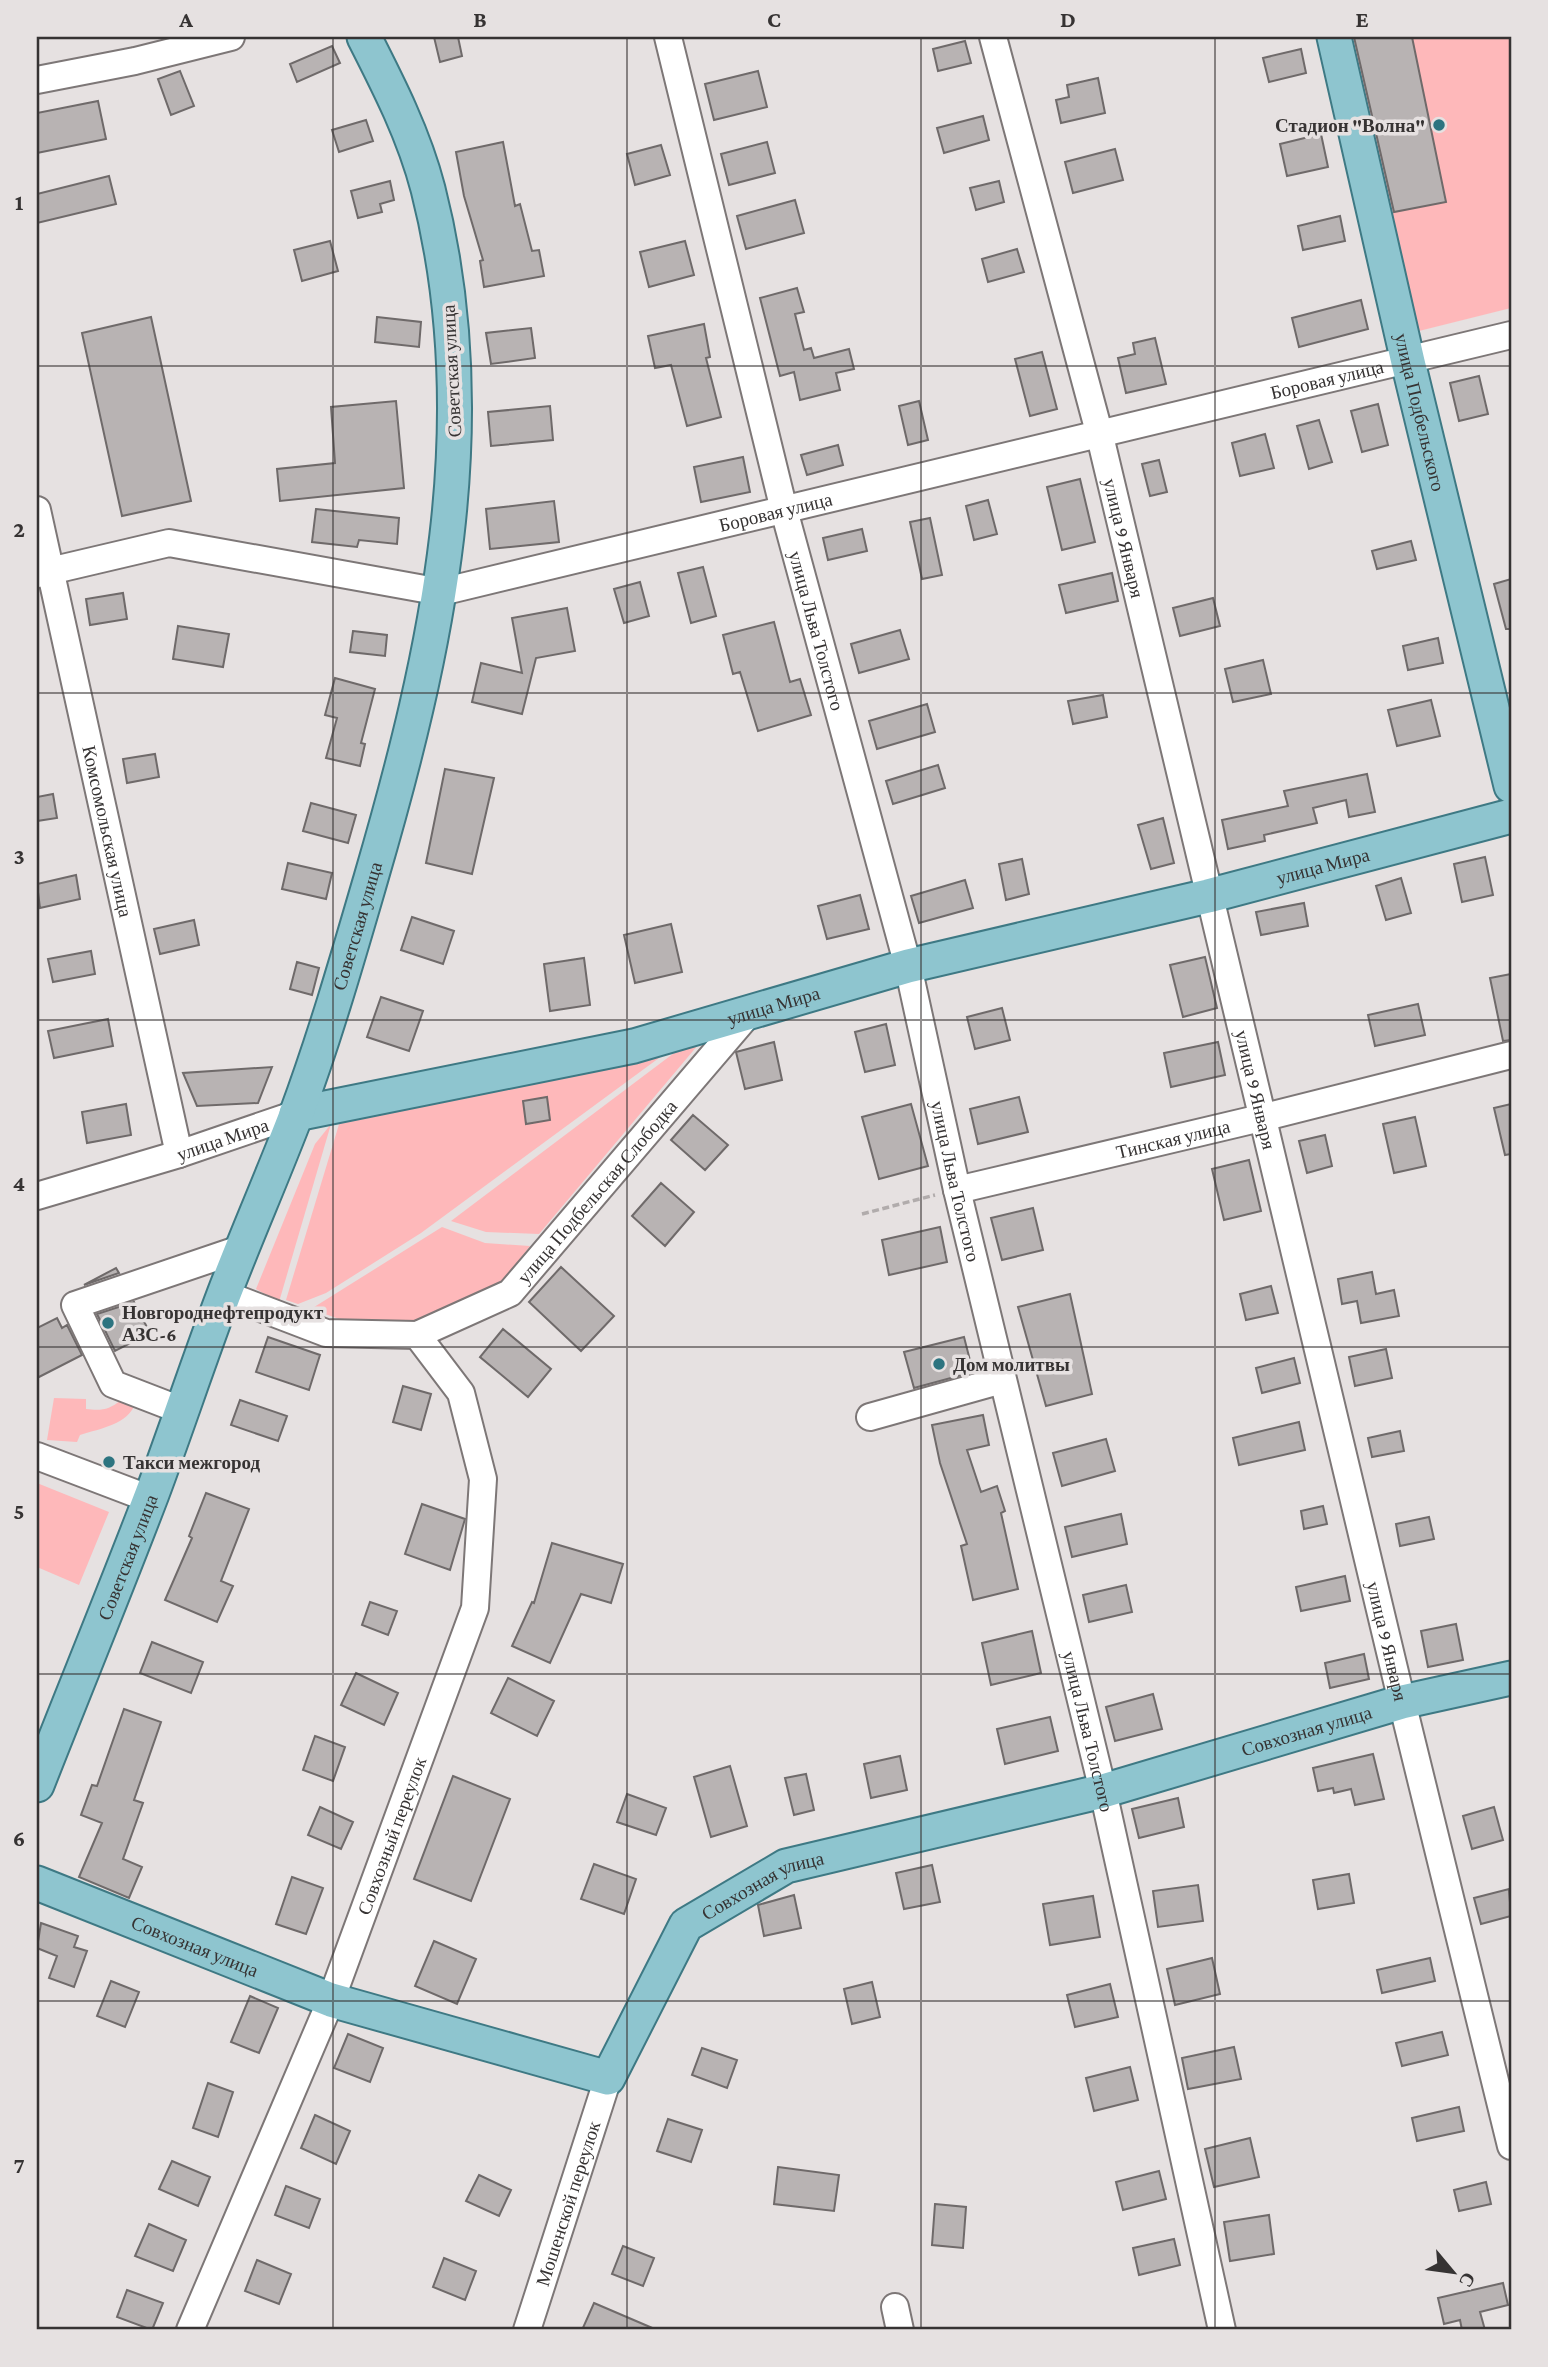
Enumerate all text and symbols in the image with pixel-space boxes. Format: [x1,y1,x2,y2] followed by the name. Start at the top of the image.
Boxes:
[178,6,193,32] text: A
[473,6,487,32] text: B
[767,6,781,32] text: C
[1060,6,1076,32] text: D
[1355,6,1369,32] text: E
[1275,115,1425,136] place label: Стадион "Волна"
[1431,117,1447,133] marker: Стадион "Волна"
[15,189,24,215] text: 1
[438,303,465,438] street label: Советская улица
[1391,331,1449,493] street label: улица Подбельского
[1268,356,1386,403] street label: Боровая улица
[1099,476,1148,600] street label: улица 9 Января
[717,488,835,536] street label: Боровая улица
[13,516,25,542] text: 2
[785,549,848,713] street label: улица Льва Толстого
[78,744,137,920] street label: Комсомольская улица
[13,843,25,869] text: 3
[1274,844,1372,889] street label: улица Мира
[328,859,386,993] street label: Советская улица
[725,982,823,1029] street label: улица Мира
[1231,1028,1280,1152] street label: улица 9 Января
[513,1095,682,1288] street label: улица Подбельская Слободка
[927,1099,984,1264] street label: улица Льва Толстого
[174,1114,272,1165] street label: улица Мира
[1114,1116,1233,1163] street label: Тинская улица
[13,1170,25,1196] text: 4
[122,1302,324,1345] place label: Новгороднефтепродукт АЗС-6
[100,1315,116,1331] marker: Новгороднефтепродукт АЗС-6
[953,1354,1070,1375] place label: Дом молитвы
[931,1356,947,1372] marker: Дом молитвы
[123,1452,261,1473] place label: Такси межгород
[101,1454,117,1470] marker: Такси межгород
[94,1491,162,1623] street label: Советская улица
[13,1498,25,1524] text: 5
[1363,1579,1411,1703] street label: улица 9 Января
[1058,1649,1117,1814] street label: улица Льва Толстого
[1239,1701,1375,1760] street label: Совхозная улица
[353,1753,431,1918] street label: Совхозный переулок
[13,1825,25,1851] text: 6
[698,1847,826,1924] street label: Совхозная улица
[128,1912,262,1981] street label: Совхозная улица
[532,2118,605,2289] street label: Мошенской переулок
[13,2152,25,2178] text: 7
[1418,2238,1488,2308] north arrow
[1455,2269,1480,2291] text: С

